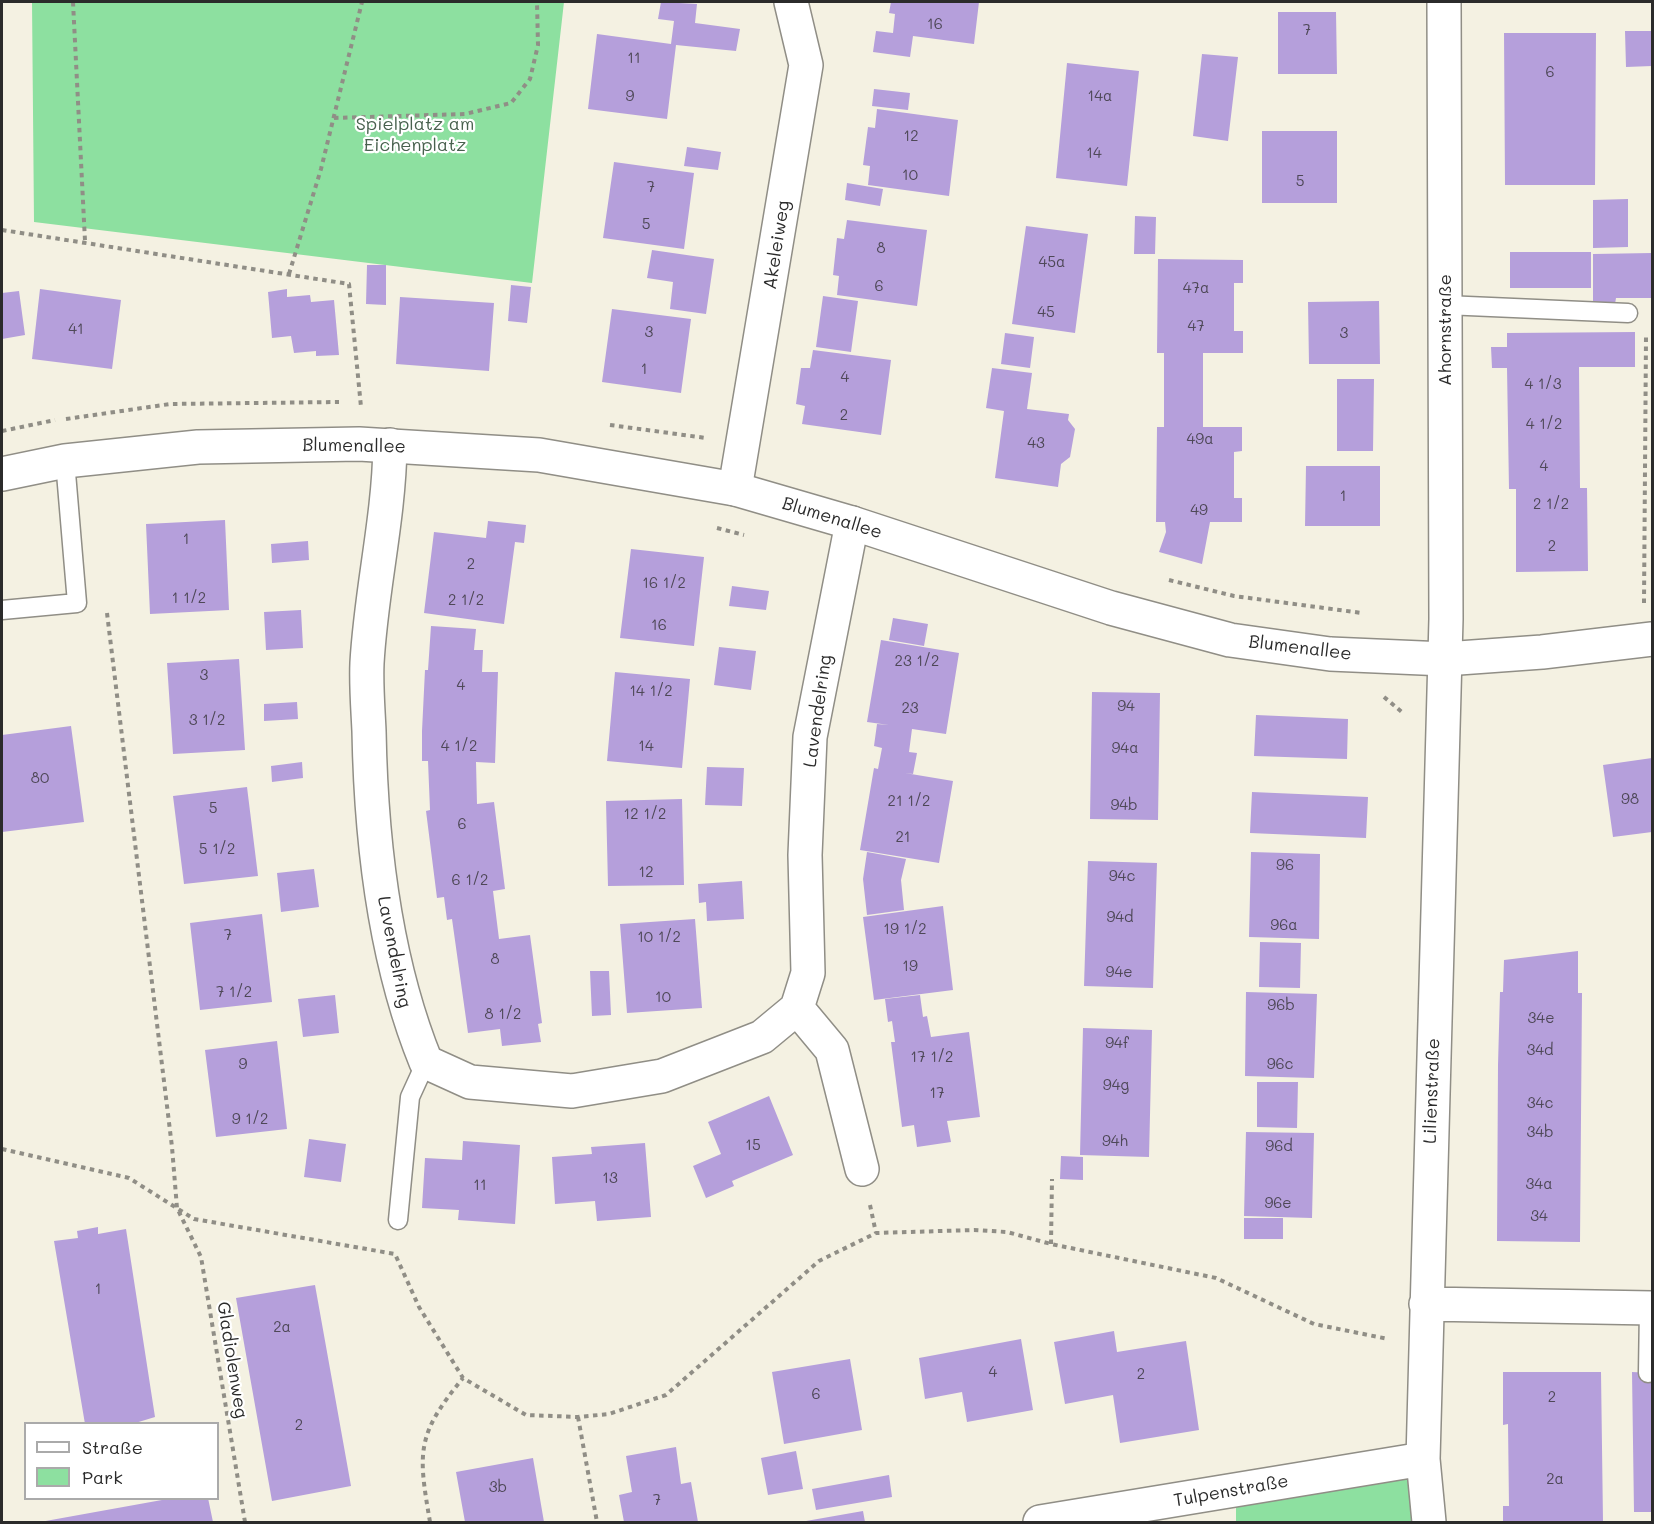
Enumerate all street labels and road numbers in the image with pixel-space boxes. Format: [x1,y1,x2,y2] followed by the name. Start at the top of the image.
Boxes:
[759,199,795,291] street label: Akeleiweg
[1434,274,1456,386] street label: Ahornstraße
[302,434,406,458] street label: Blumenallee
[779,493,885,543] street label: Blumenallee
[1247,631,1353,665] street label: Blumenallee
[799,653,837,769] street label: Lavendelring
[373,894,415,1010] street label: Lavendelring
[1419,1038,1445,1144] street label: Lilienstraße
[212,1300,252,1420] street label: Gladiolenweg
[1172,1470,1290,1512] street label: Tulpenstraße

